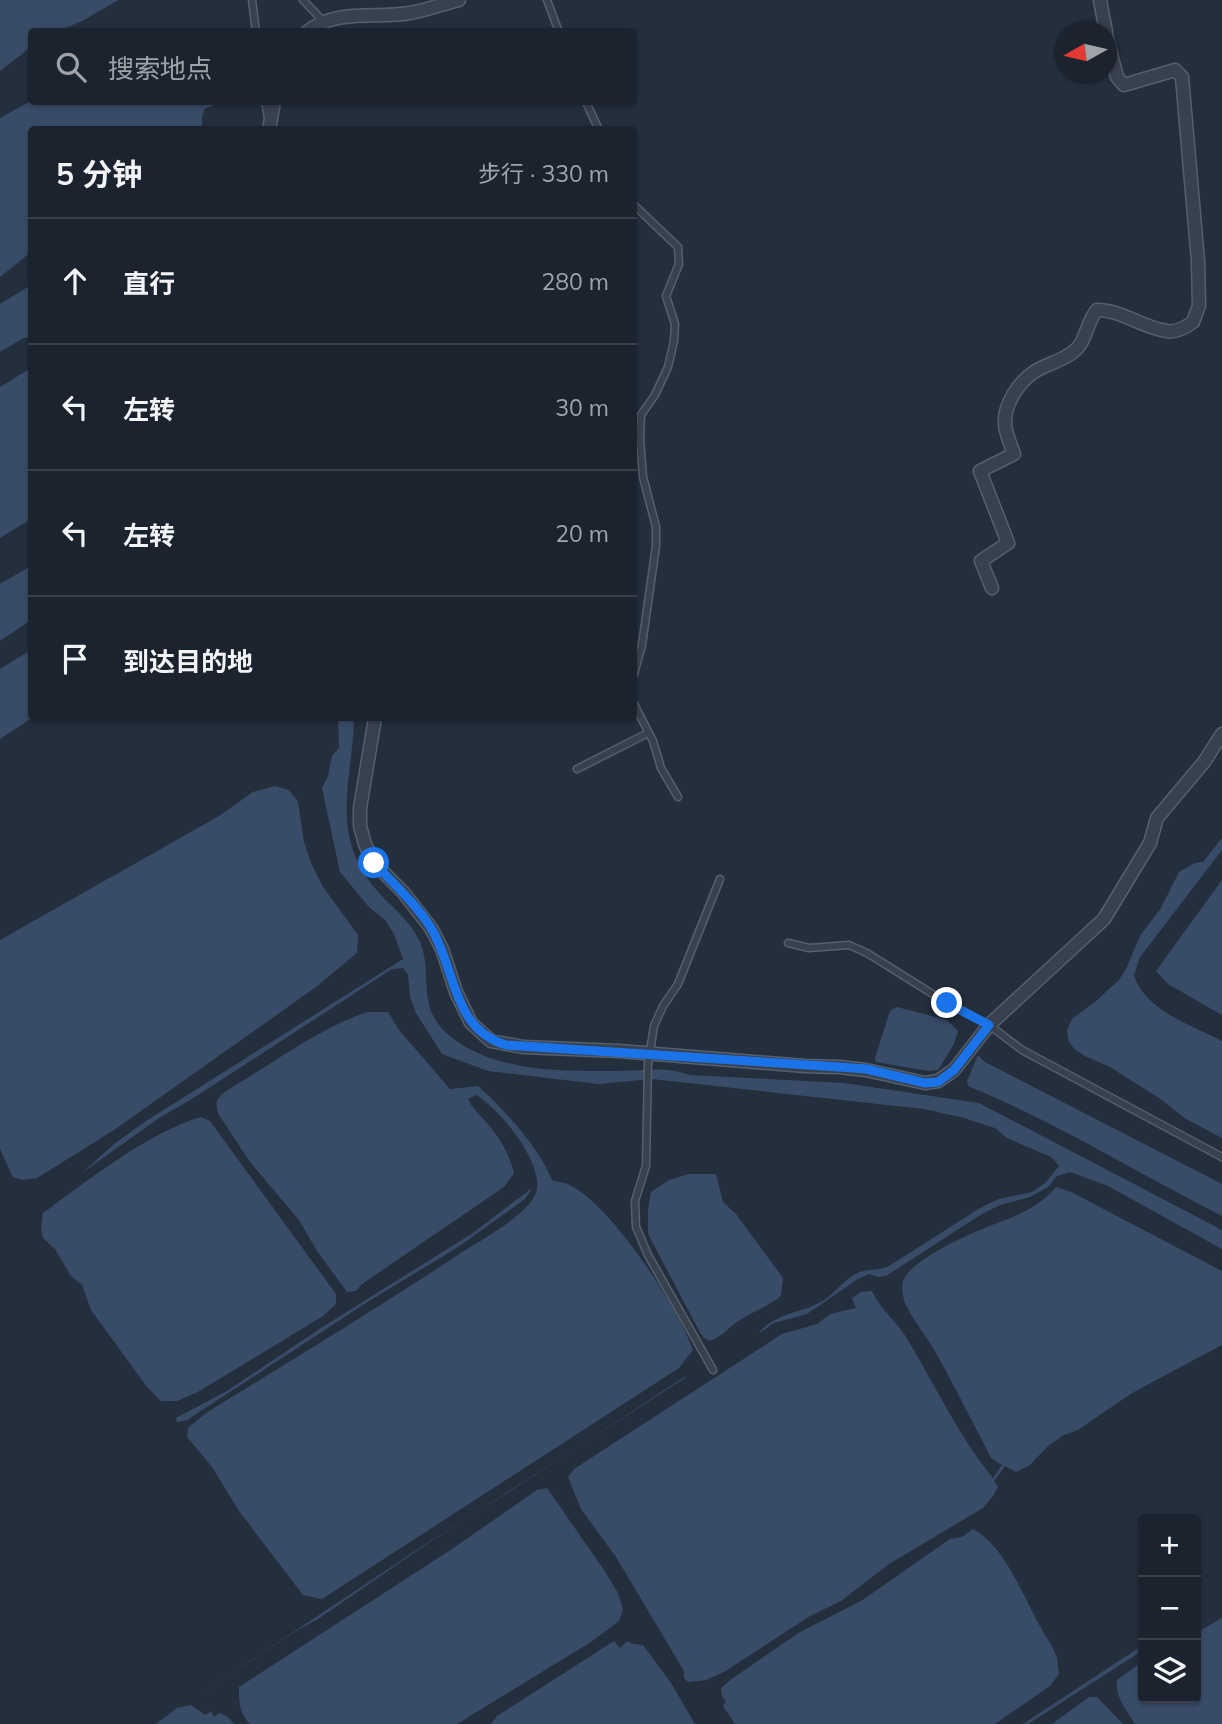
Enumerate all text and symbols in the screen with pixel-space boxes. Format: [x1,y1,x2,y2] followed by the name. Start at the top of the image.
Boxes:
[1054,21,1117,84] north arrow
[28,28,637,105] search box
[52,48,90,86] icon: search
[108,52,212,85] text: 搜索地点
[56,155,142,193] text: 5 分钟
[478,159,609,188] text: 步行 · 330 m
[56,262,94,300] icon: ahead
[123,267,175,300] text: 直行
[541,267,609,296] text: 280 m
[56,388,94,426] icon: left
[123,393,175,426] text: 左转
[555,393,609,422] text: 30 m
[56,514,94,552] icon: left
[123,519,175,552] text: 左转
[555,519,609,548] text: 20 m
[56,640,94,678] icon: arrive
[123,645,253,678] text: 到达目的地
[358,847,389,878] route start
[931,987,962,1018] route end
[1138,1514,1201,1703] map controls
[1138,1514,1201,1577] button: +
[1138,1577,1201,1640] button: −
[1138,1640,1201,1703] button: layers

